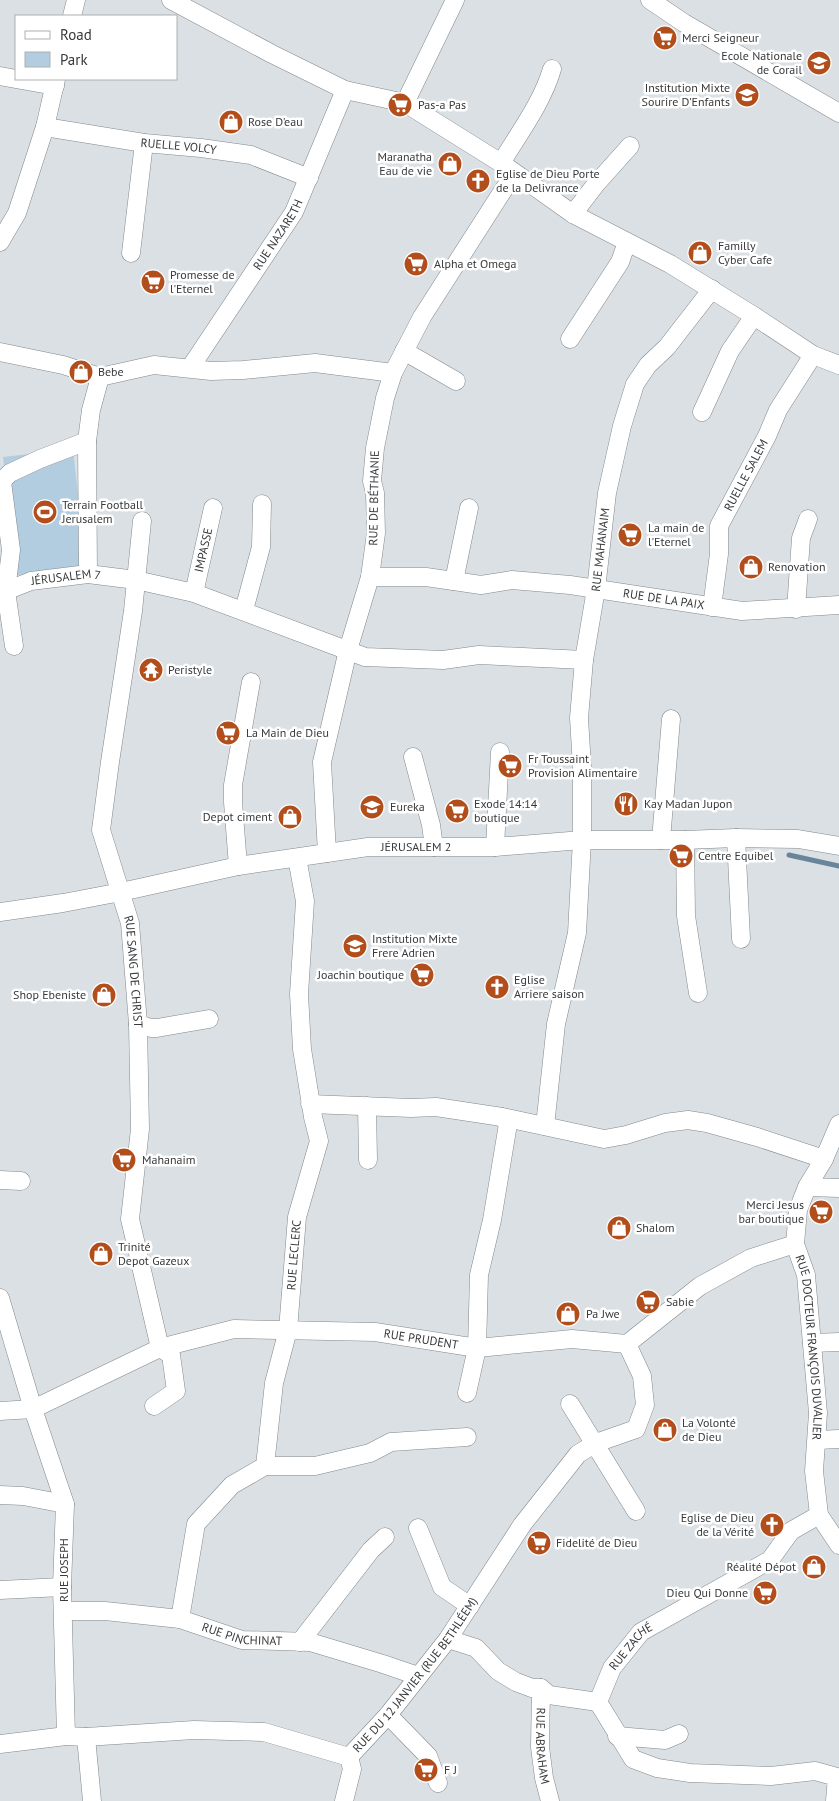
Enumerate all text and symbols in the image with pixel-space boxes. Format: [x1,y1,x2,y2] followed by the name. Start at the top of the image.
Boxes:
[15,15,178,80] legend
[60,25,92,44] text: Road
[652,25,678,51] supermarket icon: Merci Seigneur
[682,30,759,45] place label: Merci Seigneur
[721,48,802,77] place label: Ecole Nationale de Corail
[60,50,88,69] text: Park
[806,50,832,76] school or university icon: Ecole Nationale de Corail
[642,80,730,109] place label: Institution Mixte Sourire D'Enfants
[734,82,760,108] school or university icon: Institution Mixte Sourire D'Enfants
[387,92,413,118] supermarket icon: Pas-a Pas
[418,97,466,112] place label: Pas-a Pas
[218,109,244,135] shop icon: Rose D'eau
[248,114,303,129] place label: Rose D'eau
[140,135,218,157] street label: RUELLE VOLCY
[377,149,432,178] place label: Maranatha Eau de vie
[437,151,463,177] shop icon: Maranatha Eau de vie
[496,166,600,195] place label: Eglise de Dieu Porte de la Delivrance
[465,168,491,194] church icon: Eglise de Dieu Porte de la Delivrance
[250,197,306,273] street label: RUE NAZARETH
[718,238,772,267] place label: Familly Cyber Cafe
[687,240,713,266] shop icon: Familly Cyber Cafe
[403,251,429,277] supermarket icon: Alpha et Omega
[434,256,516,271] place label: Alpha et Omega
[170,267,235,296] place label: Promesse de l'Eternel
[140,269,166,295] supermarket icon: Promesse de l'Eternel
[68,359,94,385] shop icon: Bebe
[98,364,124,379] place label: Bebe
[720,437,771,513] street label: RUELLE SALEM
[365,450,382,546] street label: RUE DE BÉTHANIE
[61,497,143,526] place label: Terrain Football Jerusalem
[32,499,58,525] sports icon: Terrain Football Jerusalem
[588,507,612,592] street label: RUE MAHANAIM
[648,520,704,549] place label: La main de l'Eternel
[617,522,643,548] supermarket icon: La main de l'Eternel
[191,526,215,574] street label: IMPASSE
[738,554,764,580] shop icon: Renovation
[768,559,826,574] place label: Renovation
[29,566,102,588] street label: JÉRUSALEM 7
[622,585,706,612] street label: RUE DE LA PAIX
[138,657,164,683] temple icon: Peristyle
[168,662,212,677] place label: Peristyle
[215,720,241,746] supermarket icon: La Main de Dieu
[246,725,329,740] place label: La Main de Dieu
[528,751,637,780] place label: Fr Toussaint Provision Alimentaire
[497,753,523,779] supermarket icon: Fr Toussaint Provision Alimentaire
[613,791,639,817] restaurant icon: Kay Madan Jupon
[359,794,385,820] school or university icon: Eureka
[474,796,538,825] place label: Exode 14:14 boutique
[644,796,732,811] place label: Kay Madan Jupon
[444,798,470,824] supermarket icon: Exode 14:14 boutique
[390,799,425,814] place label: Eureka
[277,804,303,830] shop icon: Depot ciment
[203,809,272,824] place label: Depot ciment
[380,839,451,854] street label: JÉRUSALEM 2
[668,843,694,869] supermarket icon: Centre Equibel
[698,848,774,863] place label: Centre Equibel
[121,913,146,1028] street label: RUE SANG DE CHRIST
[372,931,457,960] place label: Institution Mixte Frere Adrien
[342,933,368,959] school or university icon: Institution Mixte Frere Adrien
[409,962,435,988] supermarket icon: Joachin boutique
[316,967,404,982] place label: Joachin boutique
[514,972,584,1001] place label: Eglise Arriere saison
[484,974,510,1000] church icon: Eglise Arriere saison
[91,982,117,1008] shop icon: Shop Ebeniste
[13,987,86,1002] place label: Shop Ebeniste
[111,1147,137,1173] supermarket icon: Mahanaim
[142,1152,195,1167] place label: Mahanaim
[739,1197,804,1226] place label: Merci Jesus bar boutique
[808,1199,834,1225] supermarket icon: Merci Jesus bar boutique
[606,1215,632,1241] shop icon: Shalom
[283,1219,304,1291] street label: RUE LECLERC
[636,1220,675,1235] place label: Shalom
[118,1239,189,1268] place label: Trinité Depot Gazeux
[88,1241,114,1267] shop icon: Trinité Depot Gazeux
[792,1253,826,1441] street label: RUE DOCTEUR FRANÇOIS DUVALIER
[635,1289,661,1315] supermarket icon: Sabie
[666,1294,694,1309] place label: Sabie
[555,1301,581,1327] shop icon: Pa Jwe
[586,1306,620,1321] place label: Pa Jwe
[383,1325,460,1352] street label: RUE PRUDENT
[682,1415,736,1444] place label: La Volonté de Dieu
[652,1417,678,1443] shop icon: La Volonté de Dieu
[681,1510,754,1539] place label: Eglise de Dieu de la Vérité
[759,1512,785,1538] church icon: Eglise de Dieu de la Vérité
[526,1530,552,1556] supermarket icon: Fidelité de Dieu
[556,1535,637,1550] place label: Fidelité de Dieu
[56,1538,71,1602] street label: RUE JOSEPH
[801,1554,827,1580] shop icon: Réalité Dépot
[726,1559,796,1574] place label: Réalité Dépot
[752,1580,778,1606] supermarket icon: Dieu Qui Donne
[667,1585,748,1600] place label: Dieu Qui Donne
[349,1594,480,1755] street label: RUE DU 12 JANVIER (RUE BETHLÉEM)
[200,1619,283,1648] street label: RUE PINCHINAT
[605,1619,655,1673] street label: RUE ZACHÉ
[533,1708,553,1786] street label: RUE ABRAHAM
[413,1757,439,1783] supermarket icon: F J
[444,1762,457,1777] place label: F J

